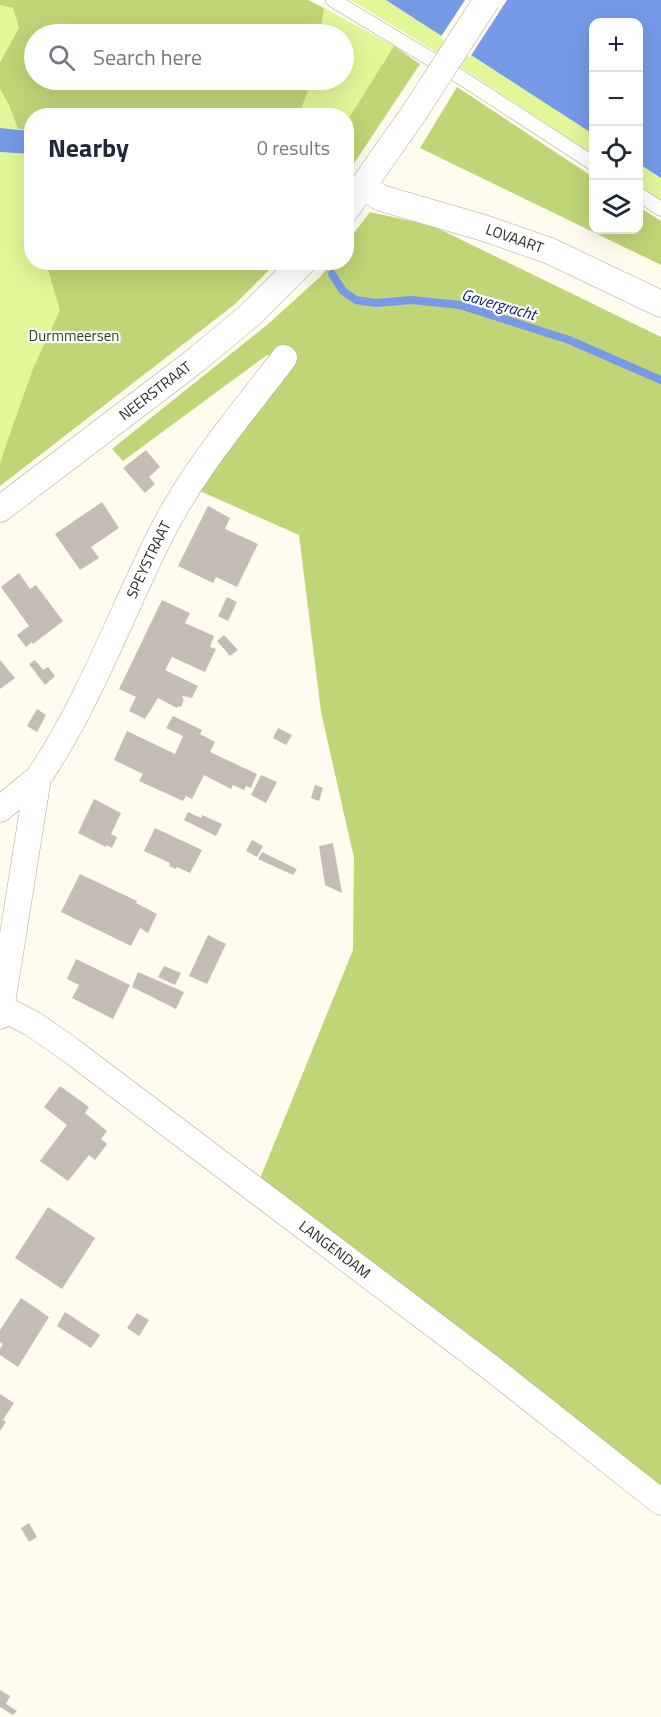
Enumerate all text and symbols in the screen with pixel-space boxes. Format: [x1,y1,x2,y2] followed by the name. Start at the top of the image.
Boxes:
[589,18,643,234] map controls
[589,18,643,72] button: +
[24,24,354,90] search box
[93,40,202,74] text: Search here
[45,41,78,74] icon: search
[589,72,643,126] button: −
[589,126,643,180] button: locate
[48,128,129,167] text: Nearby
[257,132,330,163] text: 0 results
[589,180,643,234] button: layers
[483,218,547,259] street label: LOVAART
[459,282,541,327] water label: Gavergracht
[29,324,119,347] park label: Durmmeersen
[114,355,196,426] street label: NEERSTRAAT
[120,517,177,602] street label: SPEYSTRAAT
[294,1215,376,1284] street label: LANGENDAM

